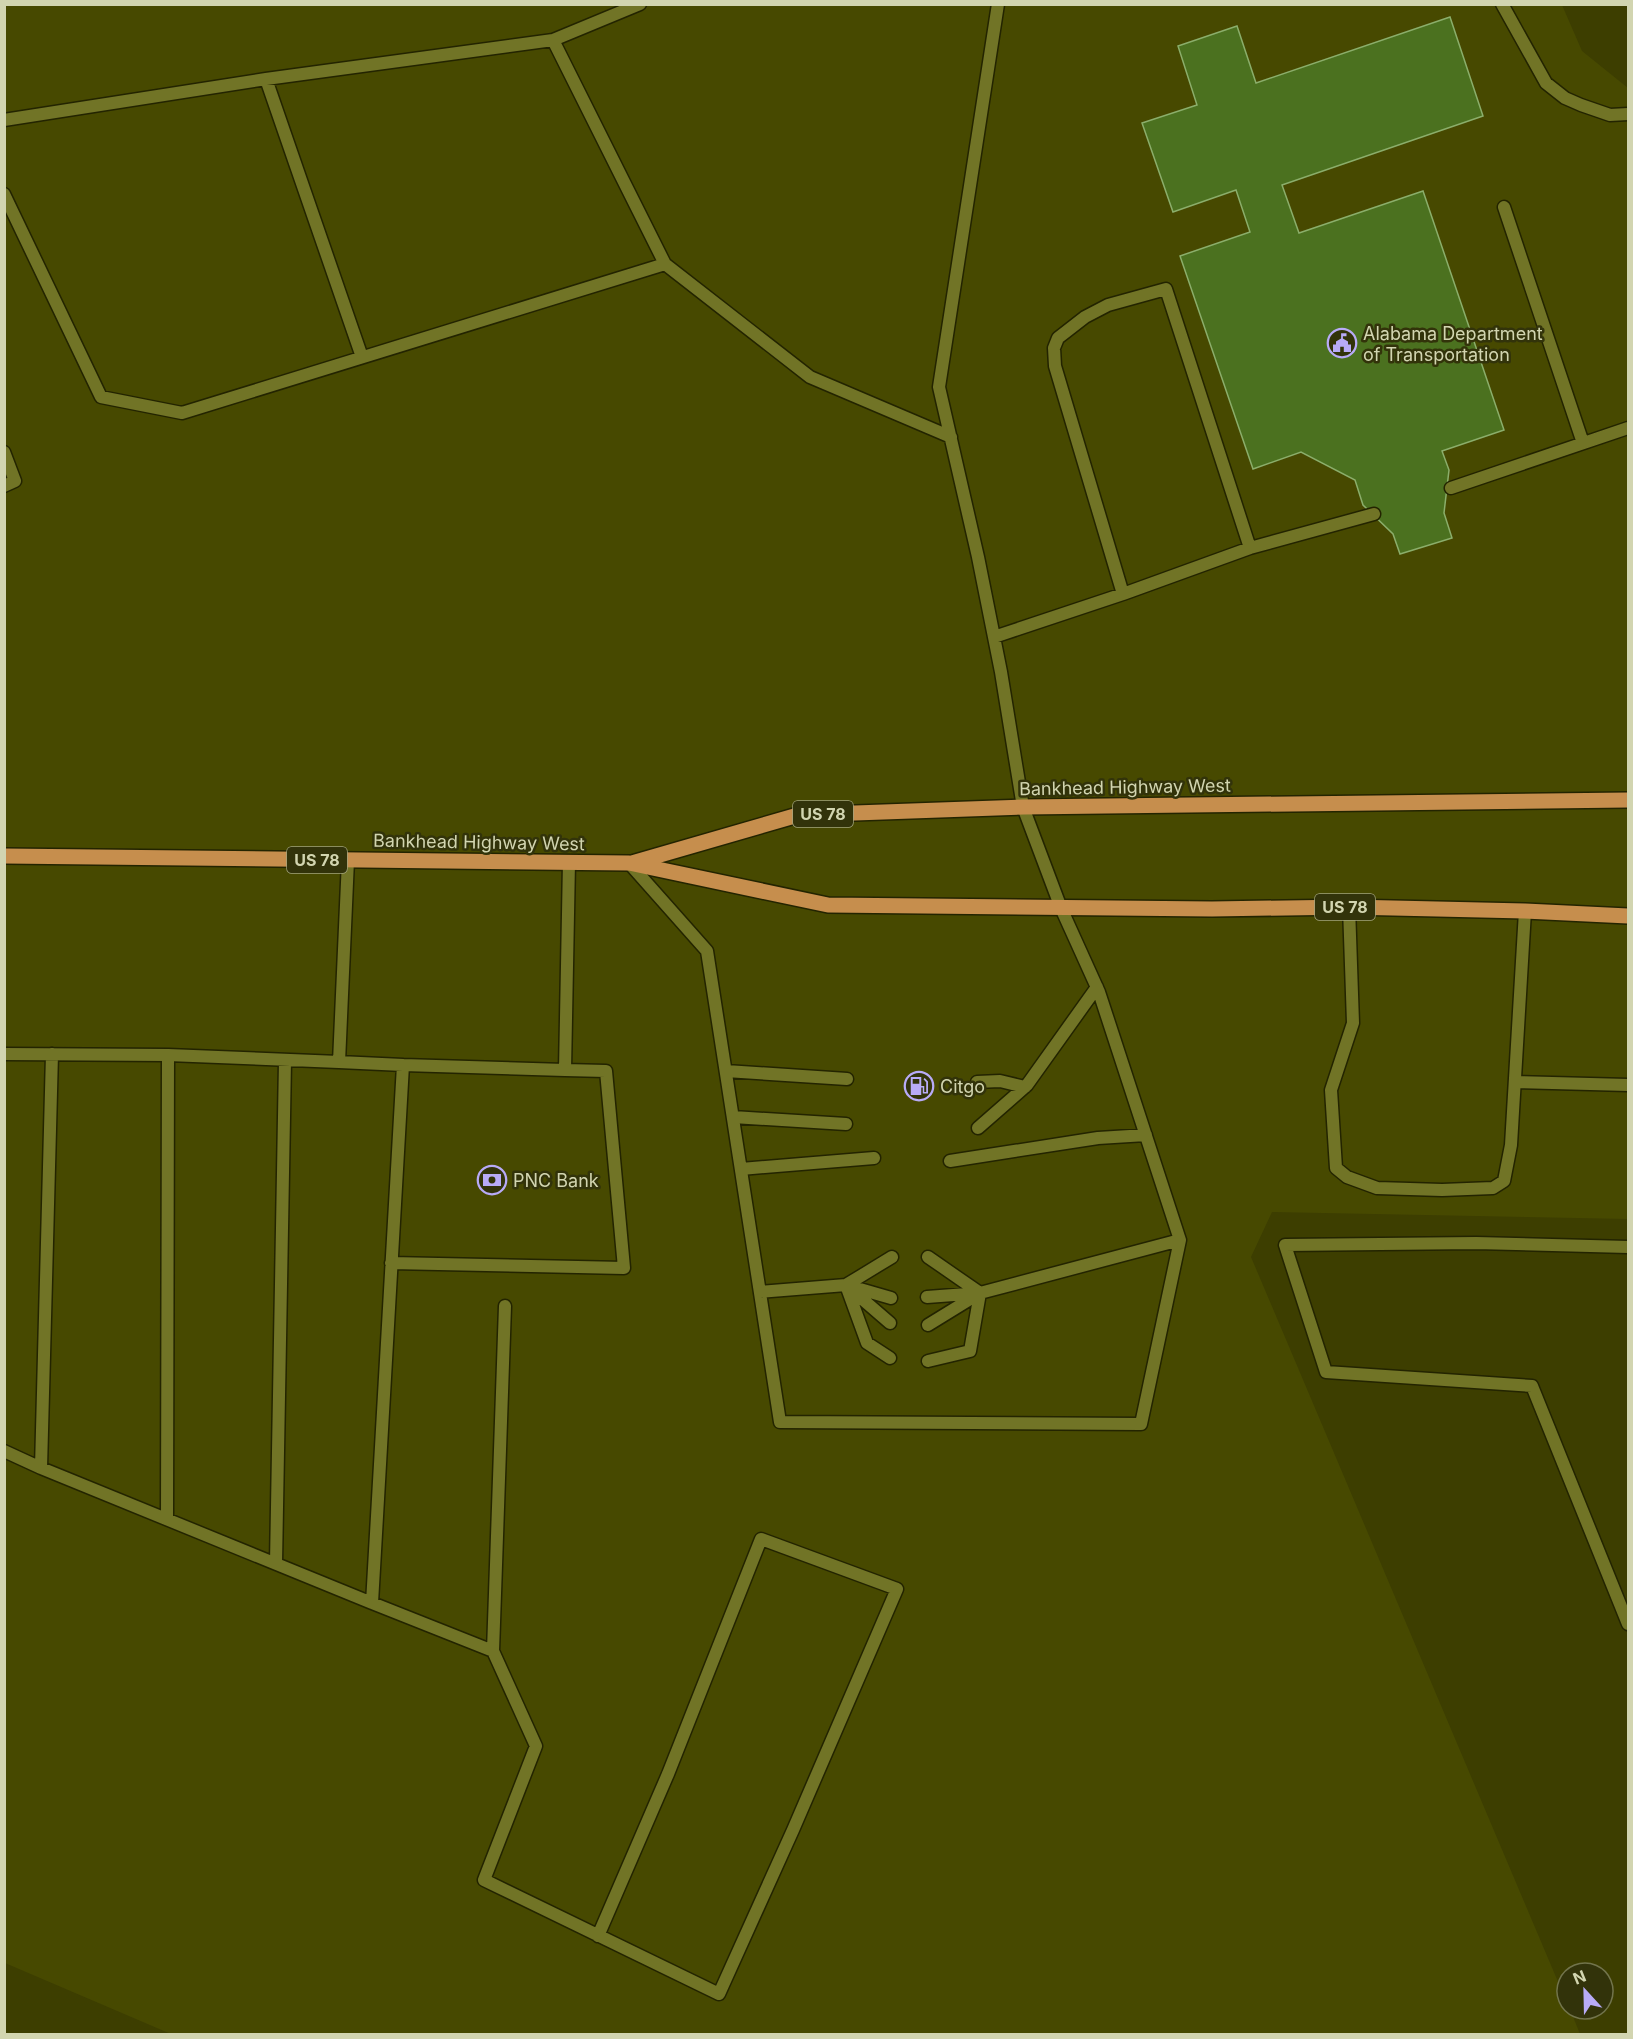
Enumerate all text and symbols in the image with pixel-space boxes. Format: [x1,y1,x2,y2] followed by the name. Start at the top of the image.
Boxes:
[1363,323,1543,365] place label: Alabama Department of Transportation
[1326,327,1358,359] public building icon: Alabama Department of Transportation
[1019,775,1231,799] street label: Bankhead Highway West
[793,801,853,827] road number: US 78
[373,830,585,854] street label: Bankhead Highway West
[287,847,347,873] road number: US 78
[1315,894,1375,920] road number: US 78
[903,1070,935,1102] fuel station icon: Citgo
[940,1076,985,1097] place label: Citgo
[476,1164,508,1196] bank icon: PNC Bank
[513,1170,599,1191] place label: PNC Bank
[1555,1961,1615,2021] north arrow
[1570,1966,1589,1989] text: N

